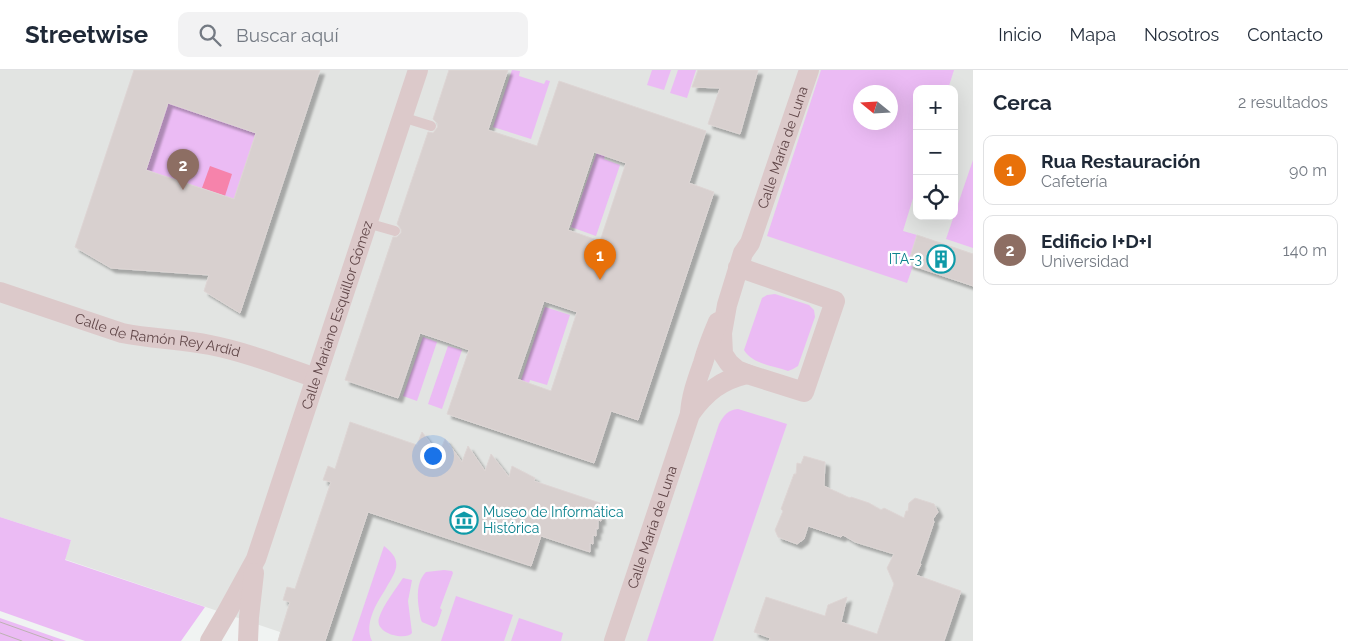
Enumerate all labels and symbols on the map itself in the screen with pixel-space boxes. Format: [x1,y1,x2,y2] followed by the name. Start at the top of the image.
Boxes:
[754,84,811,211] street label: Calle María de Luna
[853,85,898,130] north arrow
[167,149,199,190] pin: 2
[298,218,376,412] street label: Calle Mariano Esquillor Gómez
[584,239,616,280] pin: 1
[926,244,956,274] building icon: ITA-3
[889,251,922,267] place label: ITA-3
[73,310,242,360] street label: Calle de Ramón Rey Ardid
[420,443,446,469] your location
[624,464,680,591] street label: Calle María de Luna
[483,504,624,536] place label: Museo de Informática Histórica
[449,505,479,535] museum icon: Museo de Informática Histórica

